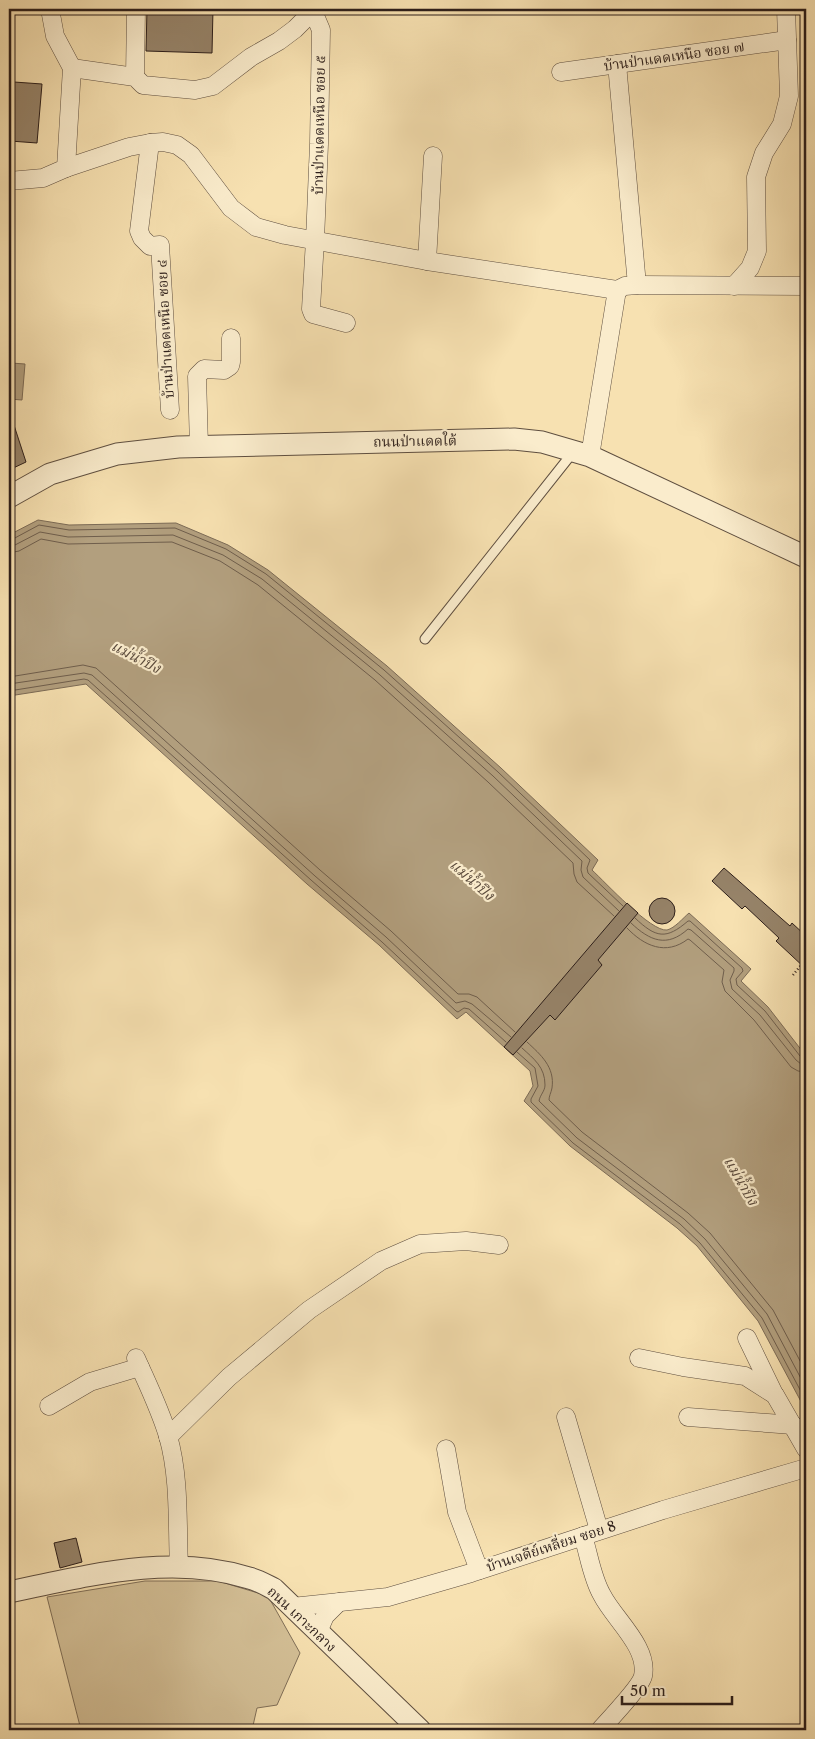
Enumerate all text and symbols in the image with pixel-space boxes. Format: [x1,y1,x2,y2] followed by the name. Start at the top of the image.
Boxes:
[603,37,745,75] street label: บ้านป่าแดดเหนือ ซอย ๗
[309,55,329,195] street label: บ้านป่าแดดเหนือ ซอย ๕
[152,259,178,399] street label: บ้านป่าแดดเหนือ ซอย ๔
[373,430,457,451] street label: ถนนป่าแดดใต้
[108,635,165,677] water label: แม่น้ำปิง
[446,854,500,905] water label: แม่น้ำปิง
[720,1152,764,1209] water label: แม่น้ำปิง
[484,1516,618,1575] street label: บ้านเจดีย์เหลี่ยม ซอย 8
[263,1582,341,1656] street label: ถนน เกาะกลาง
[622,1674,732,1706] scale bar
[630,1681,666,1700] text: 50 m

